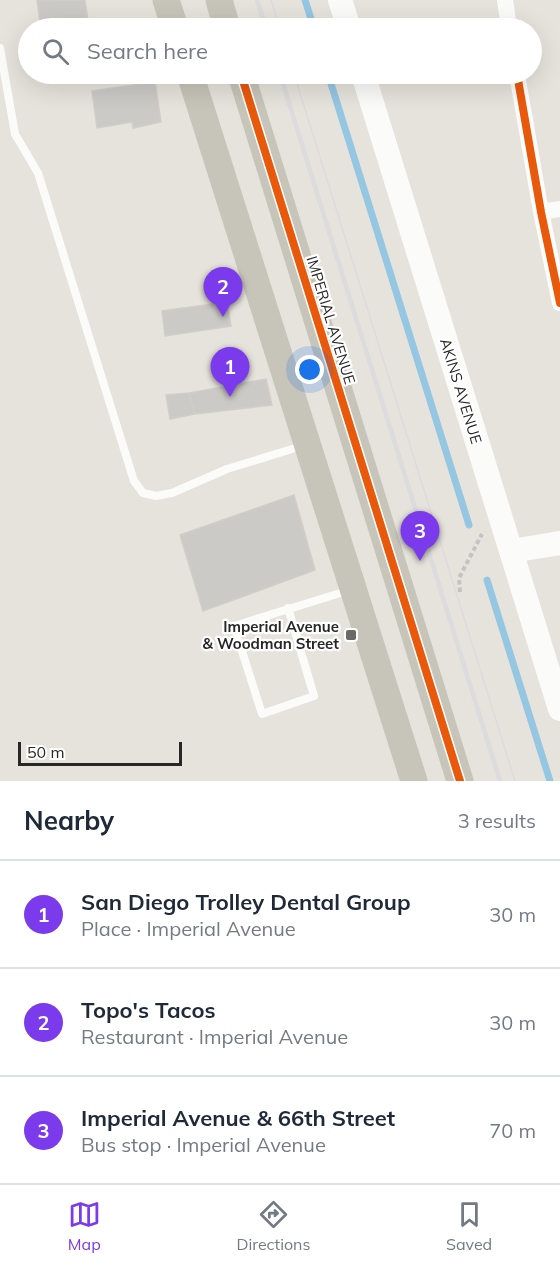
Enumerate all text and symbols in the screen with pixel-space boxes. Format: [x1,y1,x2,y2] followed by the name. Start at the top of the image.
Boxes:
[18,18,542,84] search box
[39,35,72,68] icon: search
[87,37,208,65] text: Search here
[302,254,360,387] street label: IMPERIAL AVENUE
[204,268,242,317] pin: 2
[436,336,486,446] street label: AKINS AVENUE
[210,348,250,397] pin: 1
[295,355,324,384] your location
[400,512,440,561] pin: 3
[203,617,339,653] place label: Imperial Avenue & Woodman Street
[344,628,358,642] marker: Imperial Avenue & Woodman Street
[18,739,182,766] scale bar
[27,742,64,762] text: 50 m
[24,804,114,837] text: Nearby
[458,808,536,833] text: 3 results
[81,888,411,916] text: San Diego Trolley Dental Group
[38,902,50,927] text: 1
[489,902,536,927] text: 30 m
[81,916,296,941] text: Place · Imperial Avenue
[81,996,215,1024] text: Topo's Tacos
[38,1010,50,1035] text: 2
[489,1010,536,1035] text: 30 m
[81,1024,348,1049] text: Restaurant · Imperial Avenue
[81,1104,395,1132] text: Imperial Avenue & 66th Street
[38,1118,50,1143] text: 3
[489,1118,536,1143] text: 70 m
[81,1132,326,1157] text: Bus stop · Imperial Avenue
[68,1198,101,1254] tab: Map
[236,1198,310,1254] tab: Directions
[446,1198,492,1254] tab: Saved

